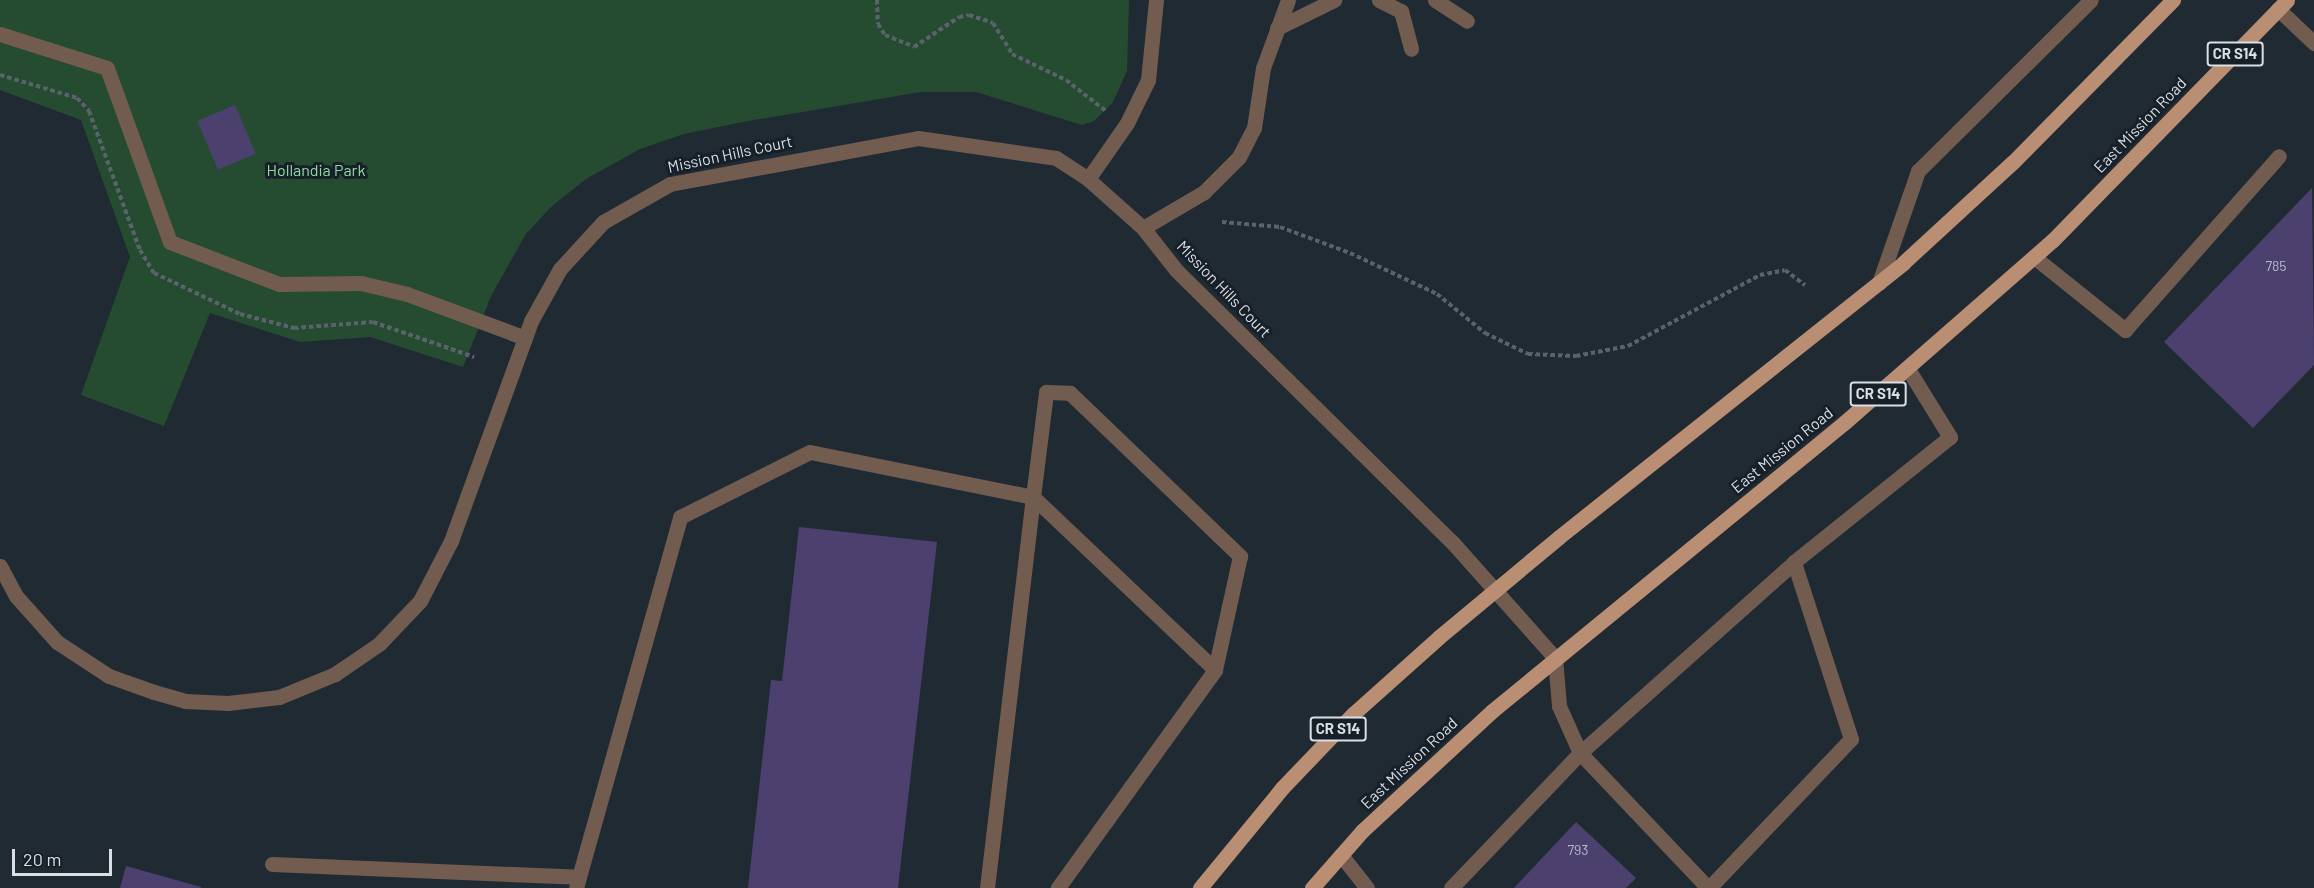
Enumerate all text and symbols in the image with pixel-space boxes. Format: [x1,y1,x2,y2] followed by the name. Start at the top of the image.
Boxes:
[2206,42,2264,66] road number: CR S14
[2090,73,2190,177] street label: East Mission Road
[666,131,794,177] street label: Mission Hills Court
[267,160,365,180] park label: Hollandia Park
[1173,237,1275,341] street label: Mission Hills Court
[2265,258,2287,274] house number: 785
[1850,382,1906,406] road number: CR S14
[1727,403,1837,497] street label: East Mission Road
[1357,713,1461,813] street label: East Mission Road
[1310,717,1366,741] road number: CR S14
[15,837,116,875] scale bar
[1567,842,1589,858] house number: 793
[23,848,61,870] text: 20 m

